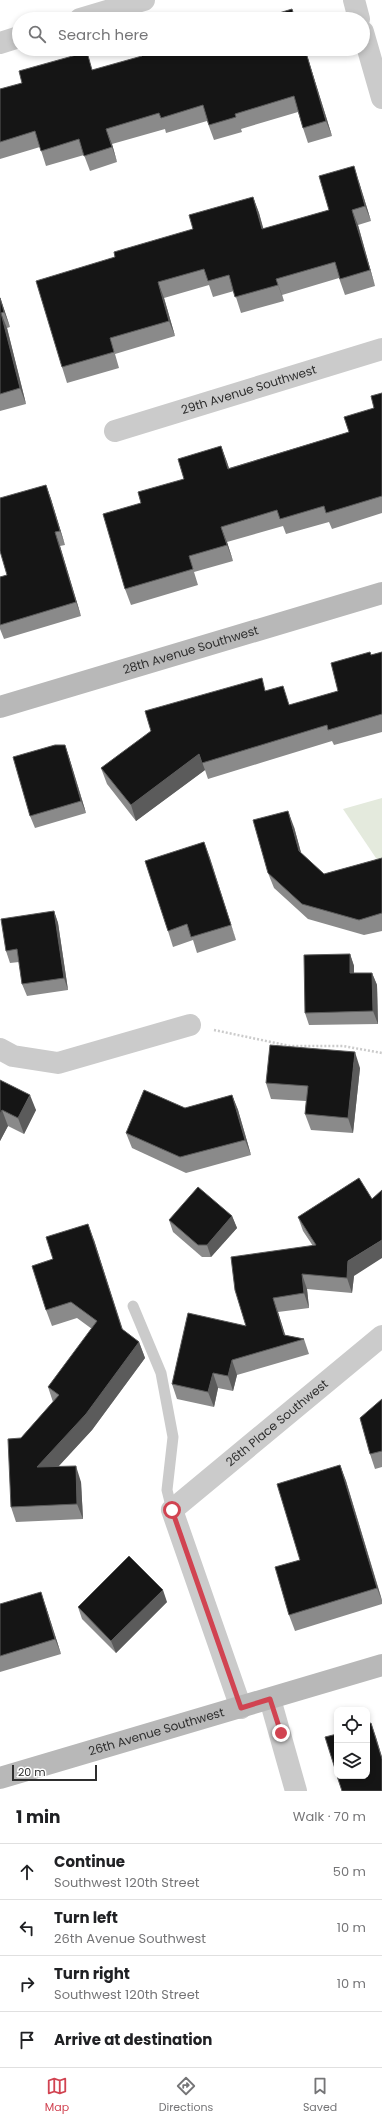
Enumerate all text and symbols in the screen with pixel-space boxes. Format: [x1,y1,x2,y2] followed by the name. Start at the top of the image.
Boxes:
[12,12,370,56] search box
[26,23,48,45] icon: search
[58,24,148,45] text: Search here
[179,361,318,418] street label: 29th Avenue Southwest
[121,621,260,678] street label: 28th Avenue Southwest
[222,1375,331,1470] street label: 26th Place Southwest
[163,1501,181,1519] route start
[86,1703,226,1759] street label: 26th Avenue Southwest
[334,1707,370,1779] map controls
[334,1707,370,1743] button: locate
[272,1724,290,1742] route end
[334,1743,370,1779] button: layers
[12,1763,97,1782] scale bar
[18,1764,46,1780] text: 20 m
[16,1805,60,1829] text: 1 min
[293,1807,366,1826] text: Walk · 70 m
[54,1851,125,1872] text: Continue
[16,1861,38,1883] icon: ahead
[333,1862,366,1881] text: 50 m
[54,1873,199,1892] text: Southwest 120th Street
[54,1907,118,1928] text: Turn left
[16,1917,38,1939] icon: left
[337,1918,366,1937] text: 10 m
[54,1929,206,1948] text: 26th Avenue Southwest
[54,1963,130,1984] text: Turn right
[16,1973,38,1995] icon: right
[337,1974,366,1993] text: 10 m
[54,1985,199,2004] text: Southwest 120th Street
[16,2029,38,2051] icon: arrive
[54,2029,212,2050] text: Arrive at destination
[45,2075,69,2116] tab: Map
[159,2075,213,2116] tab: Directions
[303,2075,337,2116] tab: Saved

